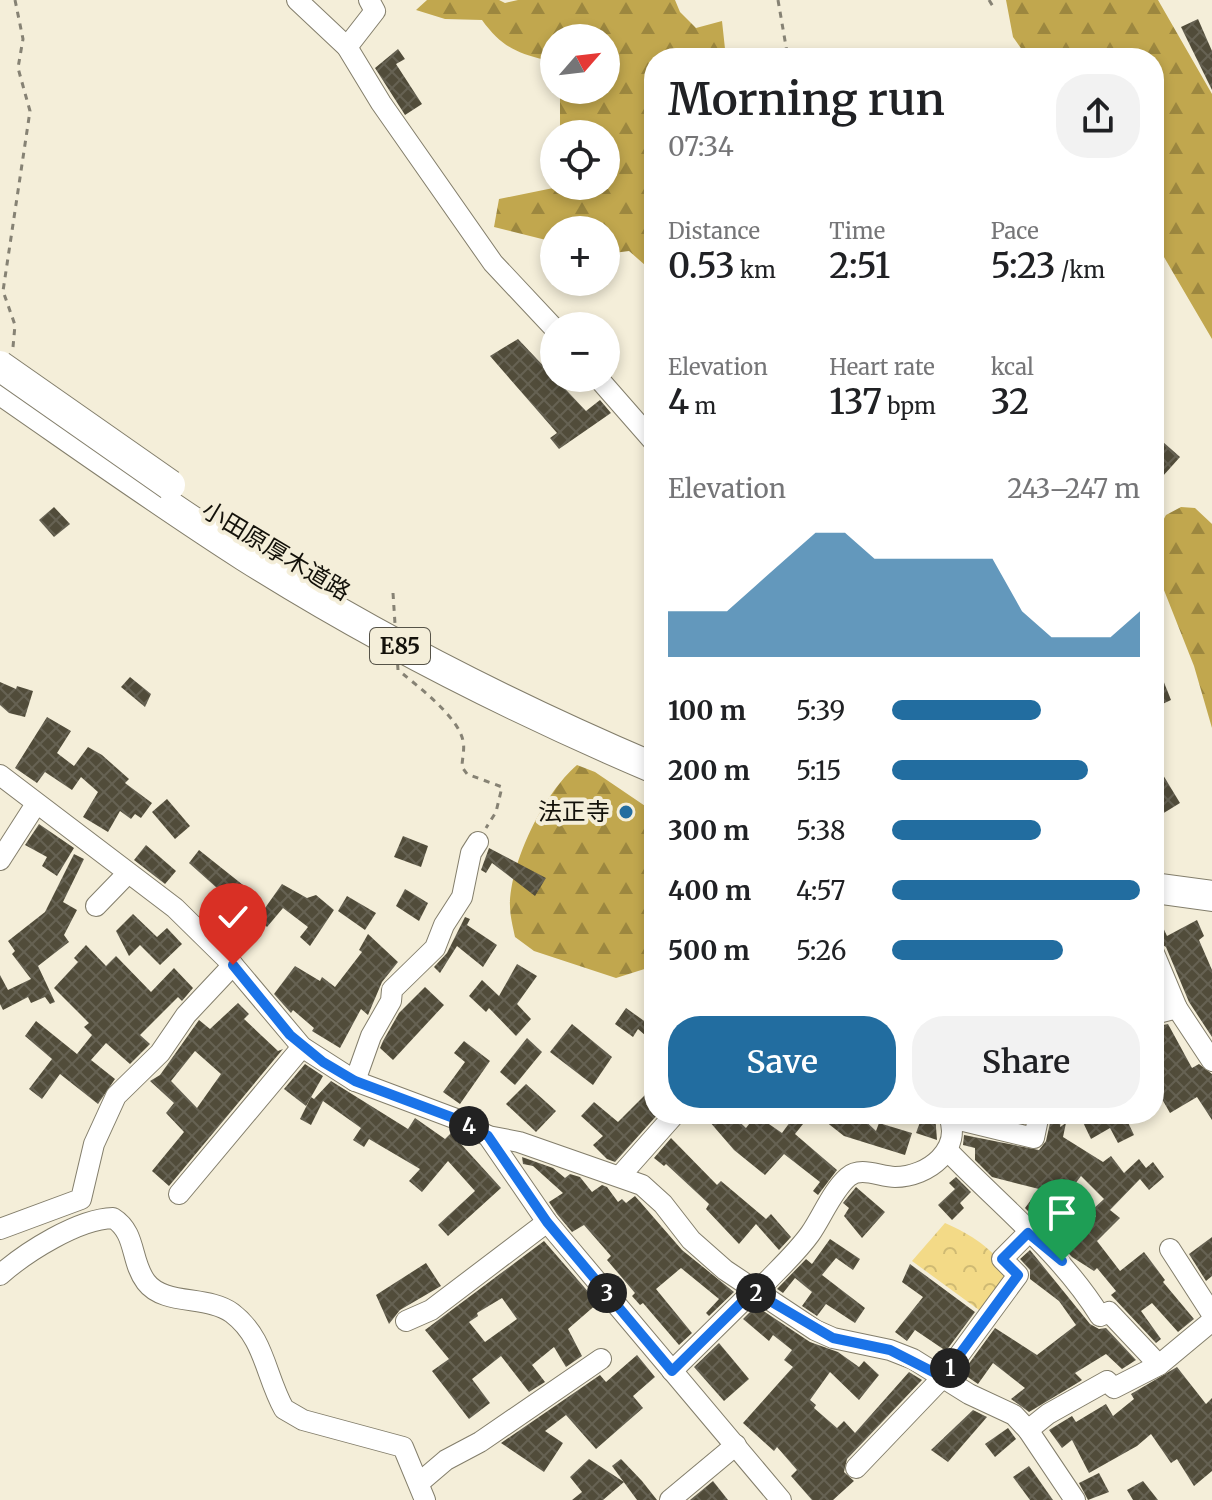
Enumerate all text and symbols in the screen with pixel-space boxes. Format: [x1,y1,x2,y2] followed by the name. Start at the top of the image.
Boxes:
[540,24,620,104] north arrow
[540,24,620,392] map controls
[668,72,945,127] text: Morning run
[1056,74,1140,158] button: share
[540,120,620,200] button: locate
[668,130,734,163] text: 07:34
[540,216,620,296] button: +
[668,217,760,245] text: Distance
[829,217,885,245] text: Time
[991,217,1039,245] text: Pace
[668,245,735,287] text: 0.53
[829,245,890,287] text: 2:51
[991,245,1056,287] text: 5:23
[735,256,776,284] text: km
[1056,256,1105,284] text: /km
[540,312,620,392] button: −
[668,353,768,381] text: Elevation
[829,353,935,381] text: Heart rate
[991,353,1034,381] text: kcal
[668,381,689,423] text: 4
[829,381,882,423] text: 137
[991,381,1029,423] text: 32
[689,392,716,420] text: m
[882,392,936,420] text: bpm
[668,472,786,505] text: Elevation
[1007,472,1140,505] text: 243–247 m
[196,494,356,607] street label: 小田原厚木道路
[370,628,430,664] road number: E85
[668,694,746,727] text: 100 m
[796,694,845,727] text: 5:39
[668,754,750,787] text: 200 m
[796,754,841,787] text: 5:15
[538,796,610,827] place label: 法正寺
[617,803,635,821] marker: 法正寺
[668,814,749,847] text: 300 m
[796,814,846,847] text: 5:38
[668,874,751,907] text: 400 m
[796,874,845,907] text: 4:57
[199,883,267,965] pin
[211,895,255,939] icon: check
[668,934,750,967] text: 500 m
[796,934,846,967] text: 5:26
[668,1016,896,1108] button: Save
[912,1016,1140,1108] button: Share
[449,1106,489,1146] pin: 4
[462,1112,476,1140] text: 4
[1028,1179,1096,1261] pin
[1040,1191,1084,1235] icon: arrive
[587,1273,627,1313] pin: 3
[736,1273,776,1313] pin: 2
[601,1279,613,1307] text: 3
[750,1279,762,1307] text: 2
[930,1348,970,1388] pin: 1
[945,1354,955,1382] text: 1

